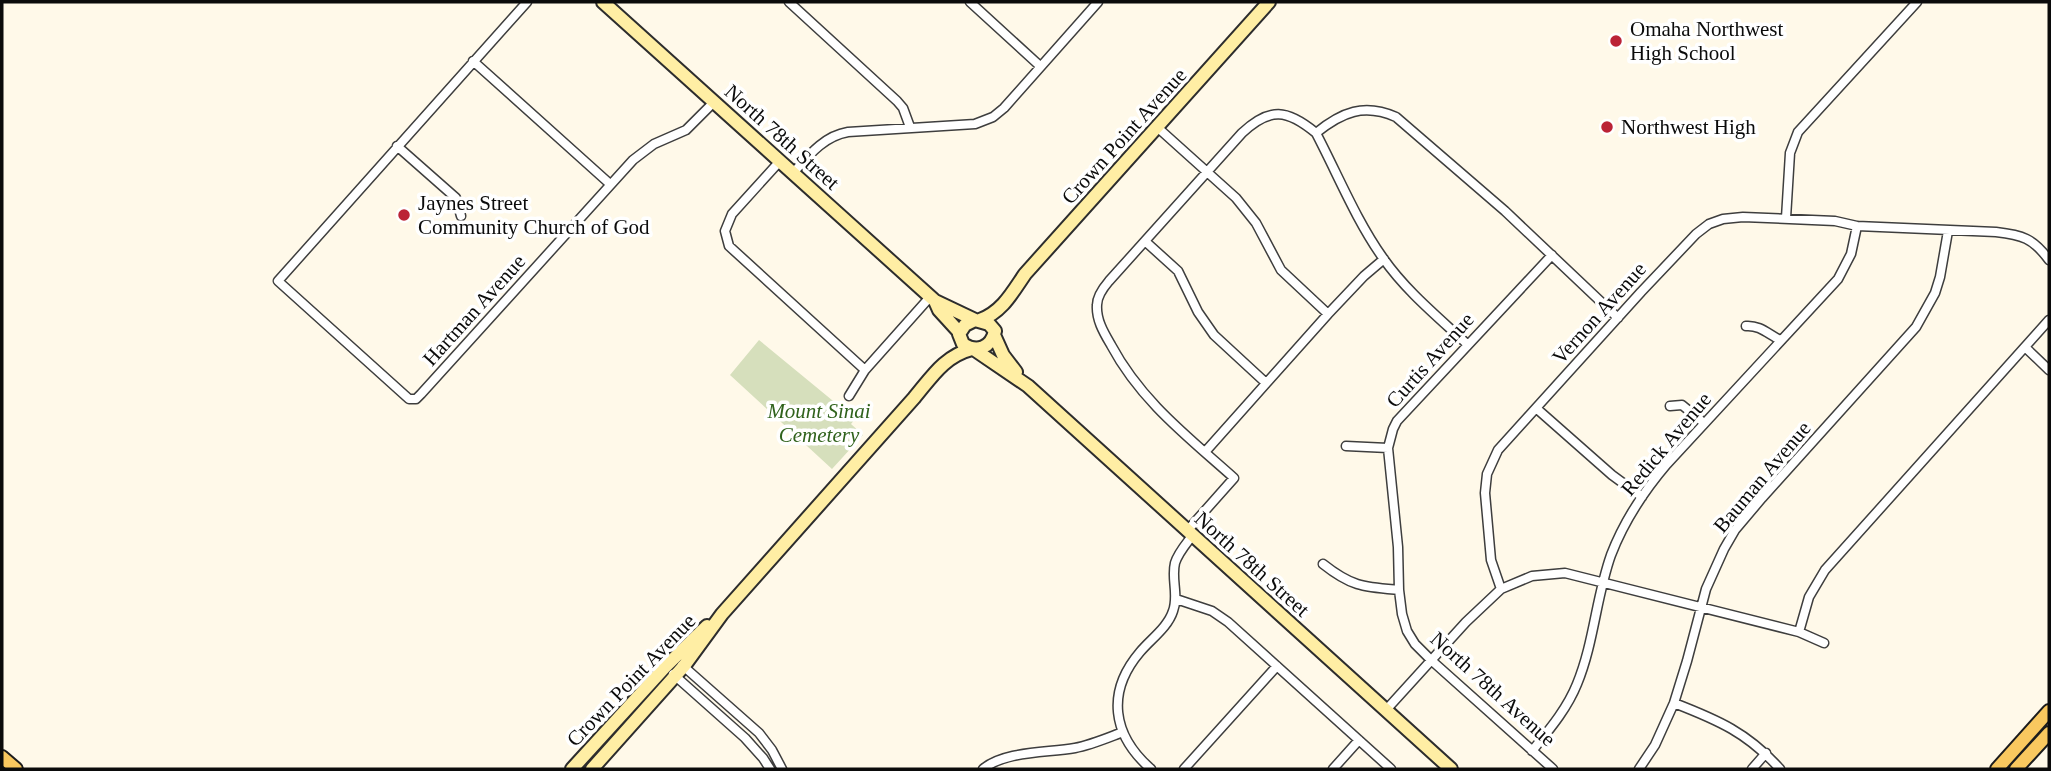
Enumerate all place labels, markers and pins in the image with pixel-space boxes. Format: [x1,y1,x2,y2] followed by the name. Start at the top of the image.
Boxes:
[1630,17,1784,65] place label: Omaha Northwest High School
[1608,33,1624,49] marker: Omaha Northwest High School
[1621,115,1756,139] place label: Northwest High
[1599,119,1615,135] marker: Northwest High
[418,191,650,239] place label: Jaynes Street Community Church of God
[396,207,412,223] marker: Jaynes Street Community Church of God

